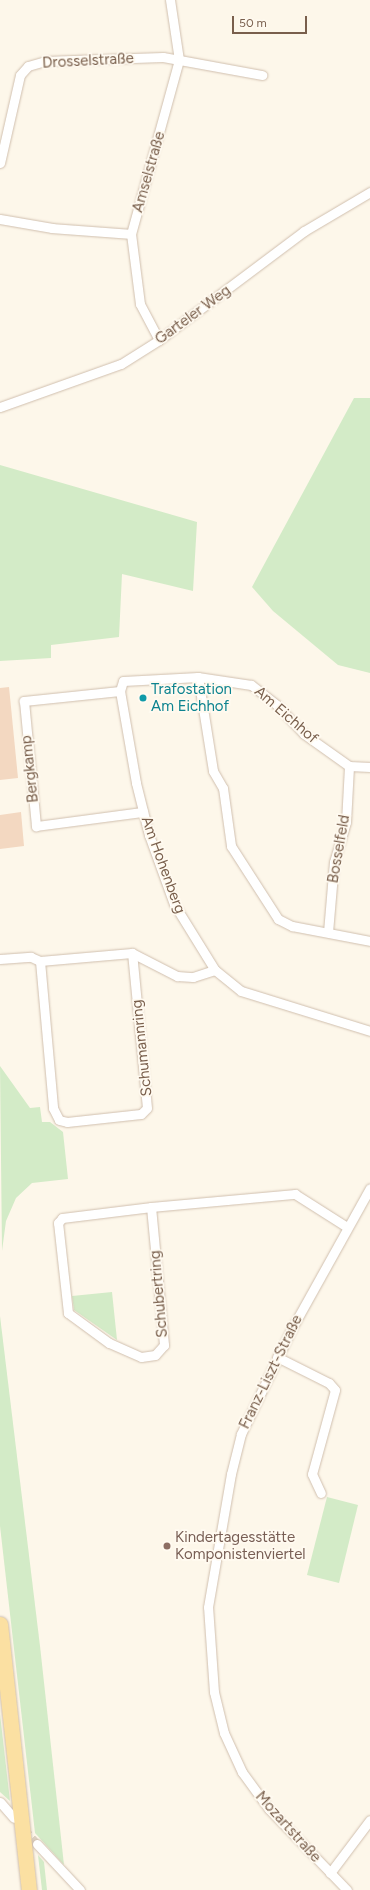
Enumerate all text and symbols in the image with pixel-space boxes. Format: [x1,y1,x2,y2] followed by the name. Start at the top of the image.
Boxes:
[234,8,309,34] scale bar
[239,16,267,30] text: 50 m
[42,50,134,72] street label: Drosselstraße
[129,129,169,215] street label: Amselstraße
[152,282,234,348] street label: Garteler Weg
[151,680,232,715] place label: Trafostation Am Eichhof
[251,683,321,747] street label: Am Eichhof
[138,693,148,703] marker: Trafostation Am Eichhof
[18,734,42,804] street label: Bergkamp
[324,813,354,885] street label: Bosselfeld
[137,814,189,916] street label: Am Hohenberg
[128,999,156,1097] street label: Schumannring
[146,1250,172,1338] street label: Schubertring
[236,1312,306,1432] street label: Franz-Liszt-Straße
[175,1528,306,1563] place label: Kindertagesstätte Komponistenviertel
[162,1541,172,1551] marker: Kindertagesstätte Komponistenviertel
[251,1788,325,1866] street label: Mozartstraße

